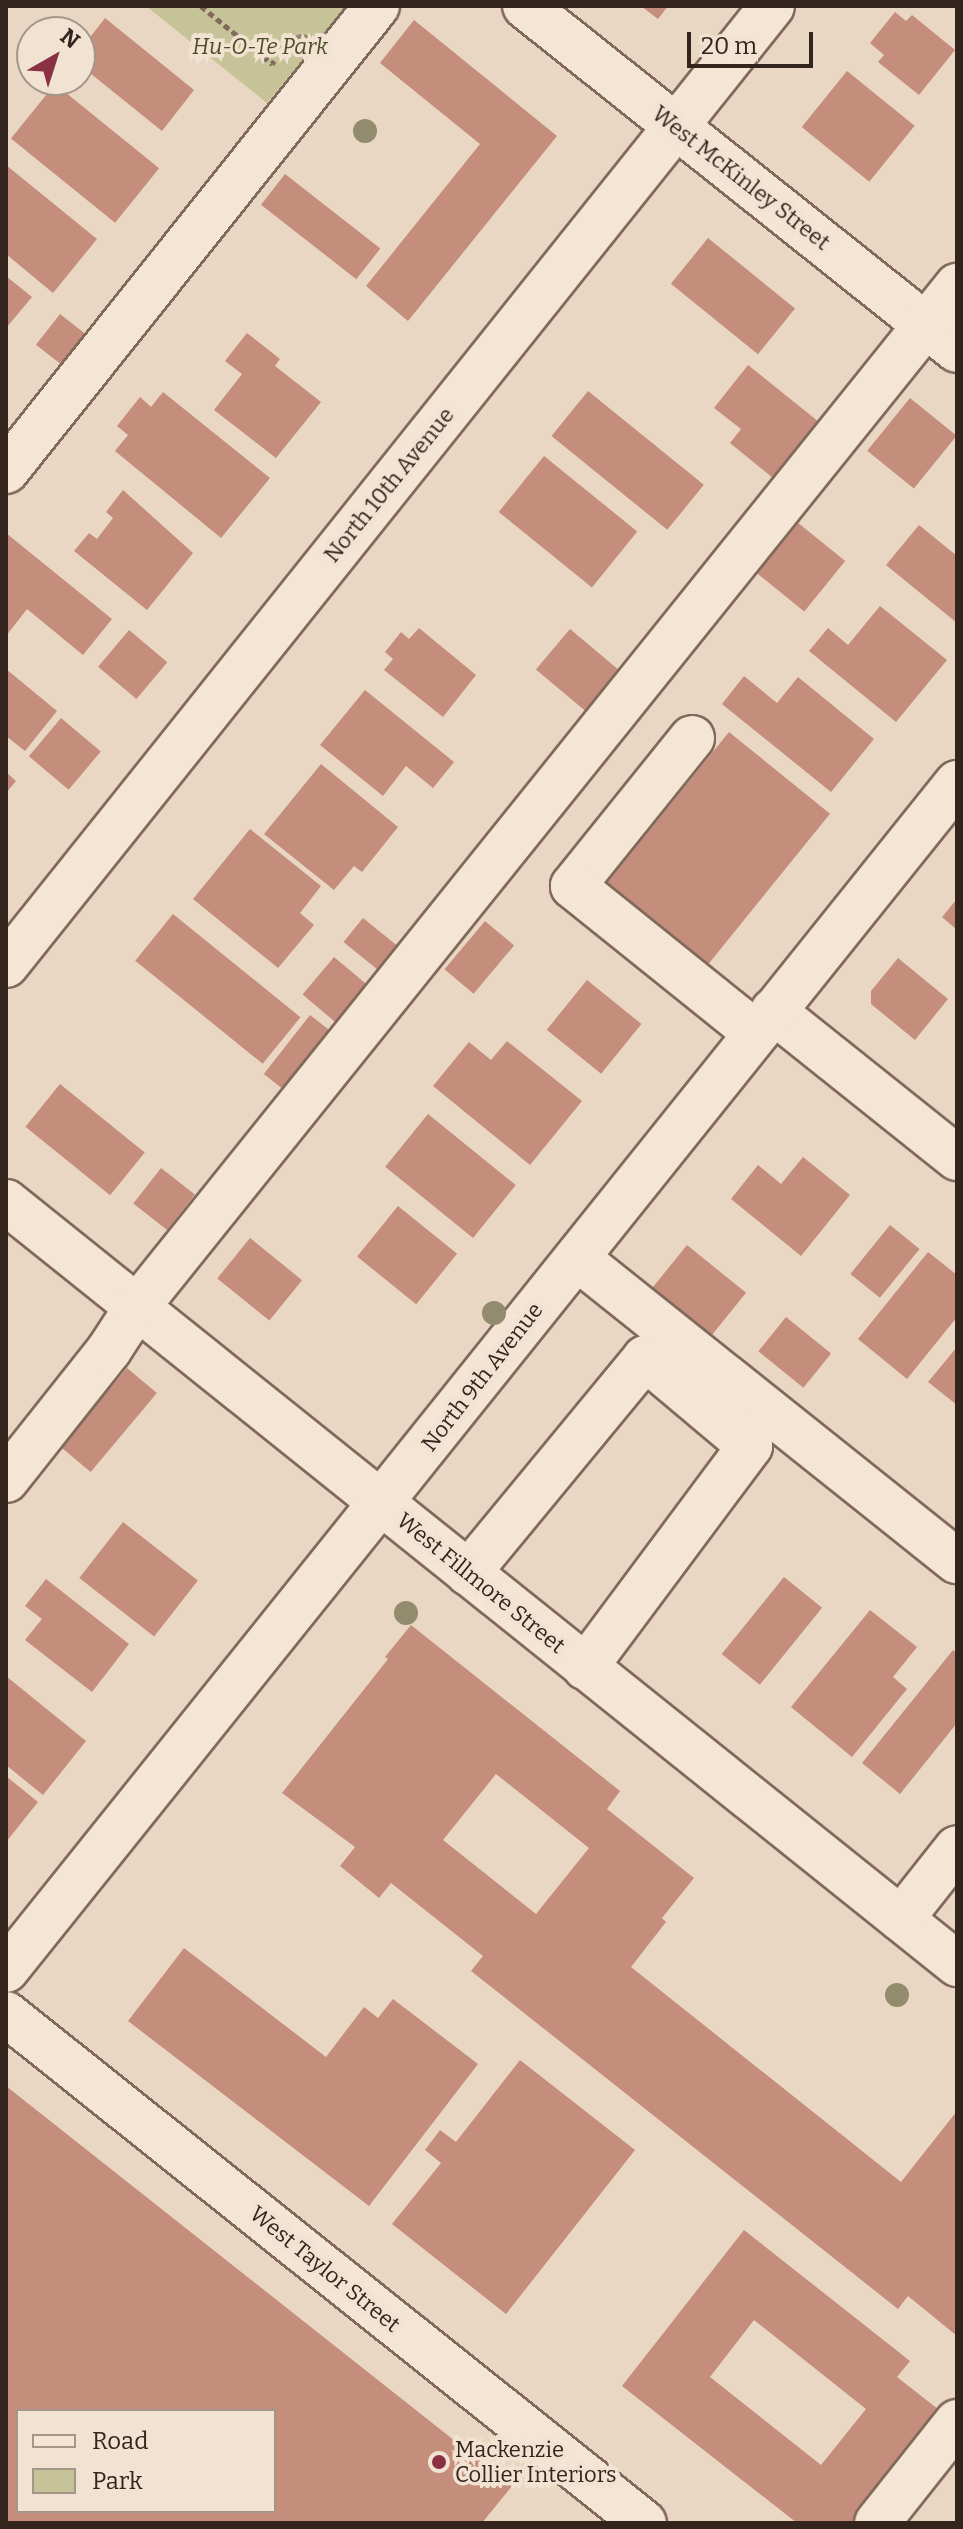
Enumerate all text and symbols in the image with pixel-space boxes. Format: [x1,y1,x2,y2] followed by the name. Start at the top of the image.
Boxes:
[16,16,96,96] north arrow
[691,16,817,66] scale bar
[55,23,85,54] text: N
[701,32,757,60] text: 20 m
[192,34,328,60] park label: Hu-O-Te Park
[647,100,835,256] street label: West McKinley Street
[318,402,460,568] street label: North 10th Avenue
[416,1297,548,1457] street label: North 9th Avenue
[392,1507,570,1659] street label: West Fillmore Street
[245,2200,405,2338] street label: West Taylor Street
[16,2409,276,2513] legend
[92,2427,148,2455] text: Road
[455,2436,617,2488] place label: Mackenzie Collier Interiors
[430,2453,448,2471] marker: Mackenzie Collier Interiors
[92,2467,143,2495] text: Park

